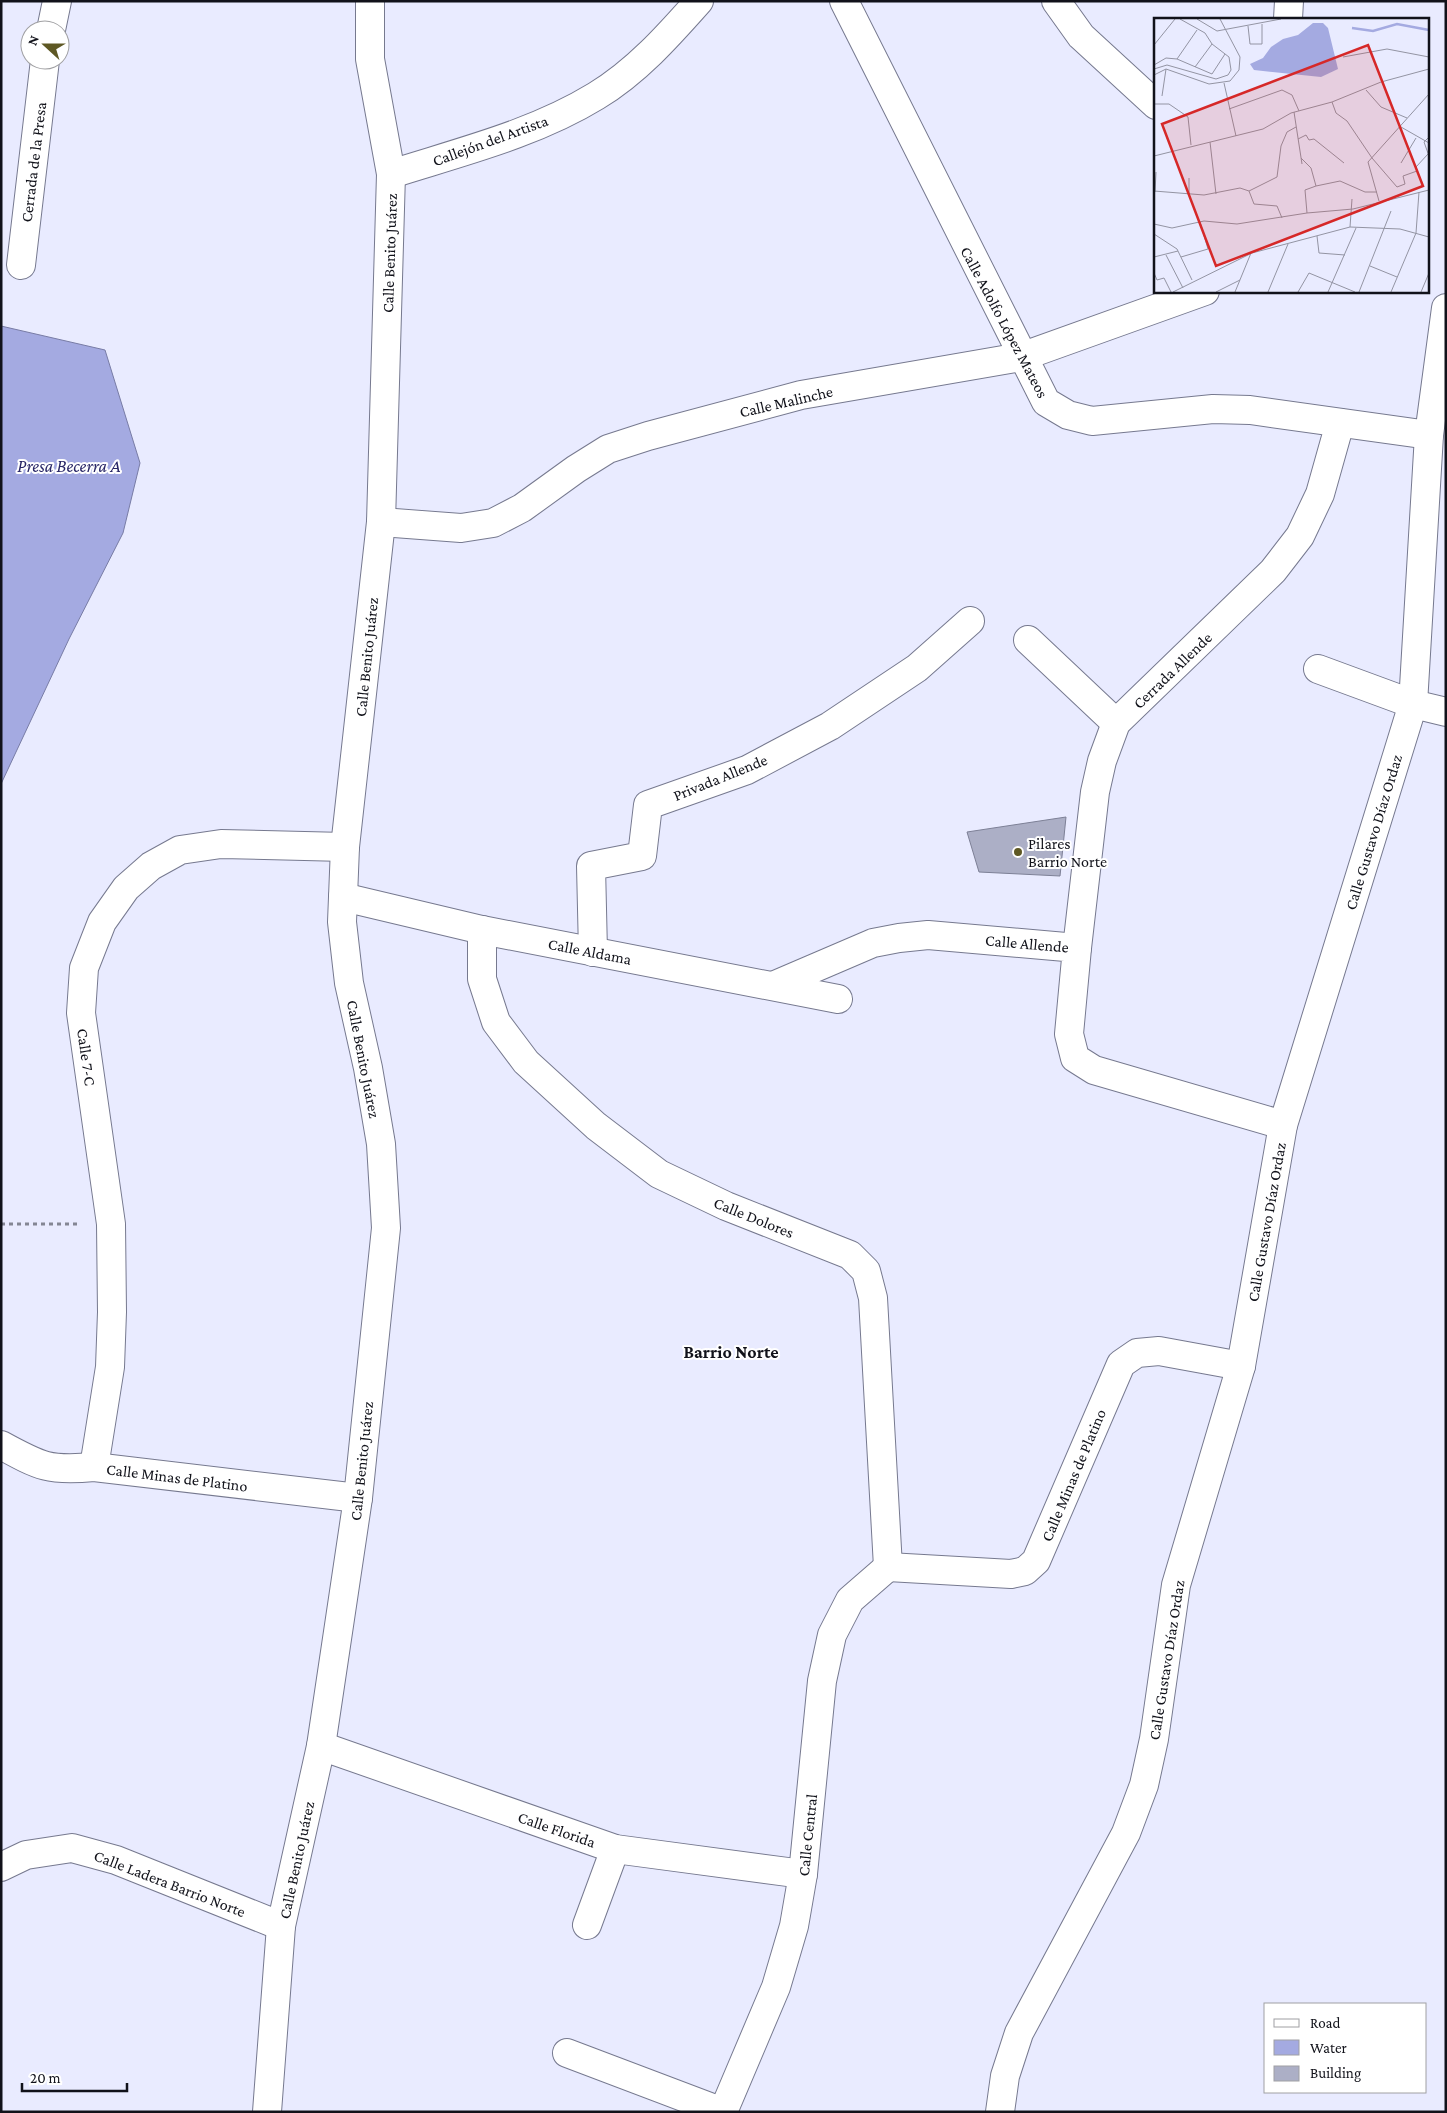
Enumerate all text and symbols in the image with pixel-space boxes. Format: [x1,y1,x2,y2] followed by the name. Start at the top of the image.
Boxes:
[1154,18,1430,292] inset map
[20,20,70,70] north arrow
[24,33,42,48] text: N
[18,100,49,223] street label: Cerrada de la Presa
[430,111,551,170] street label: Callejón del Artista
[379,193,401,313] street label: Calle Benito Juárez
[957,244,1052,401] street label: Calle Adolfo López Mateos
[738,383,834,420] street label: Calle Malinche
[17,456,121,476] water label: Presa Becerra A
[352,596,382,718] street label: Calle Benito Juárez
[1130,629,1215,712] street label: Cerrada Allende
[671,751,770,804] street label: Privada Allende
[1342,752,1405,912] street label: Calle Gustavo Díaz Ordaz
[1028,835,1107,870] place label: Pilares Barrio Norte
[1012,846,1024,858] marker: Pilares Barrio Norte
[984,931,1069,956] street label: Calle Allende
[547,935,634,968] street label: Calle Aldama
[343,999,383,1120] street label: Calle Benito Juárez
[74,1027,99,1087] street label: Calle 7-C
[1244,1141,1289,1303] street label: Calle Gustavo Díaz Ordaz
[711,1194,796,1241] street label: Calle Dolores
[683,1342,779,1362] district label: Barrio Norte
[347,1400,377,1522] street label: Calle Benito Juárez
[1038,1406,1109,1544] street label: Calle Minas de Platino
[105,1460,249,1495] street label: Calle Minas de Platino
[1145,1579,1188,1741] street label: Calle Gustavo Díaz Ordaz
[795,1793,820,1877] street label: Calle Central
[276,1800,318,1921] street label: Calle Benito Juárez
[516,1808,598,1851] street label: Calle Florida
[92,1847,248,1920] street label: Calle Ladera Barrio Norte
[1264,2003,1427,2093] legend
[1310,2015,1341,2031] text: Road
[1310,2040,1347,2056] text: Water
[22,2060,128,2092] scale bar
[1310,2065,1361,2082] text: Building
[30,2070,61,2086] text: 20 m

